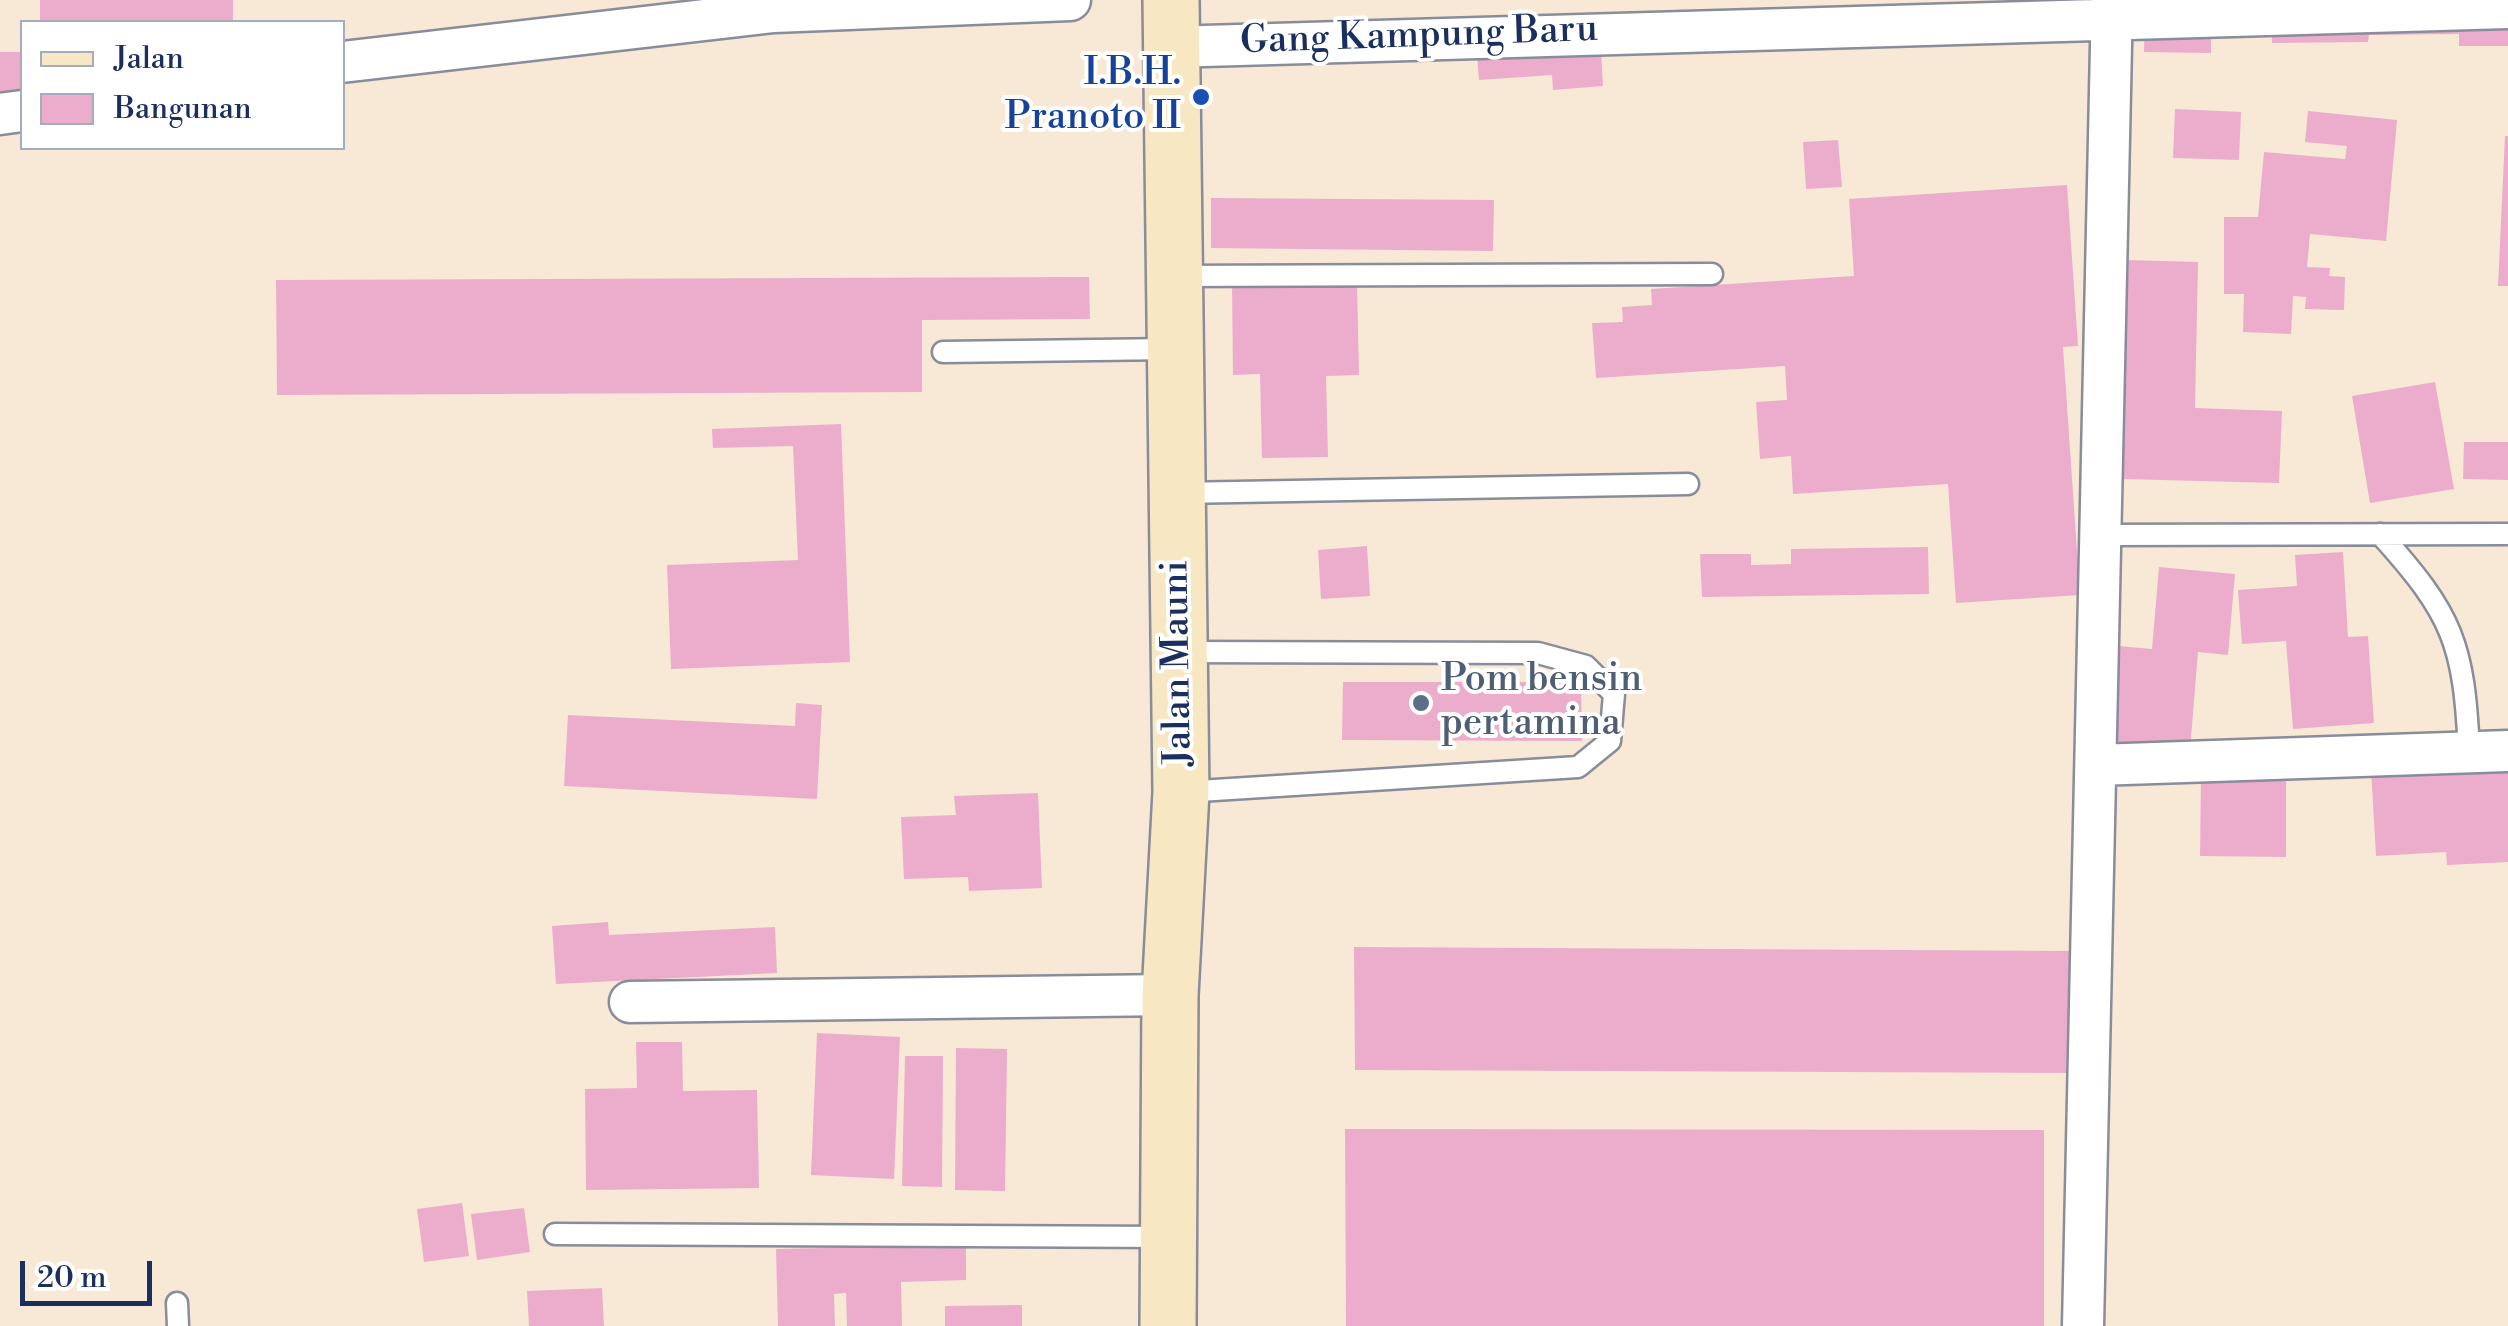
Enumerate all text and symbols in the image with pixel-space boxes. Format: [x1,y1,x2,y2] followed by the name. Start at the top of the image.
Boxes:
[1239,8,1599,66] street label: Gang Kampung Baru
[20,20,345,150] legend
[114,40,184,78] text: Jalan
[1005,52,1181,142] place label: I.B.H. Pranoto II
[1190,86,1212,108] marker: I.B.H. Pranoto II
[114,90,252,128] text: Bangunan
[1154,560,1204,766] street label: Jalan Mauni
[1441,658,1642,748] place label: Pom bensin pertamina
[1410,692,1432,714] marker: Pom bensin pertamina
[25,1241,158,1303] scale bar
[37,1259,106,1297] text: 20 m

